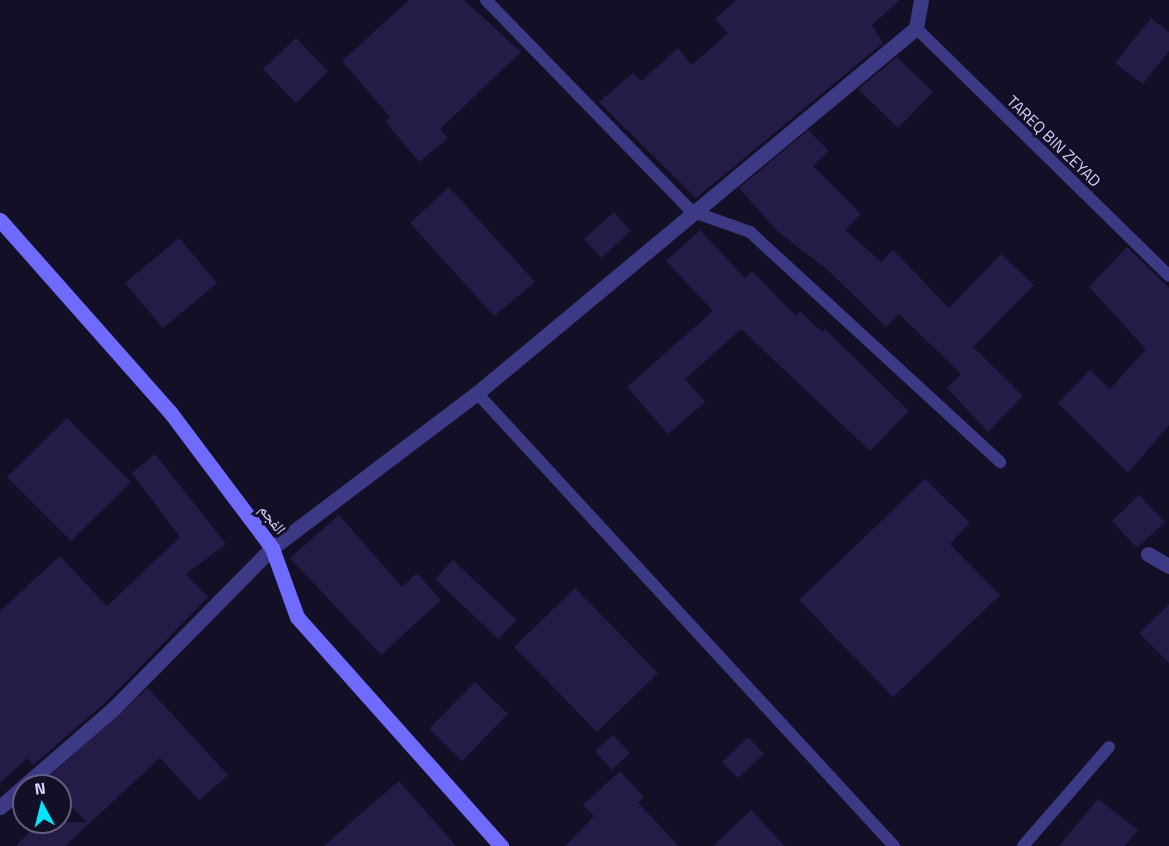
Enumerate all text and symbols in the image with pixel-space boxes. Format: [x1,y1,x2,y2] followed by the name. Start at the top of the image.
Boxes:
[1003,91,1105,191] street label: TAREQ BIN ZEYAD
[256,500,290,538] street label: الفجم
[12,774,72,834] north arrow
[33,776,47,801] text: N

